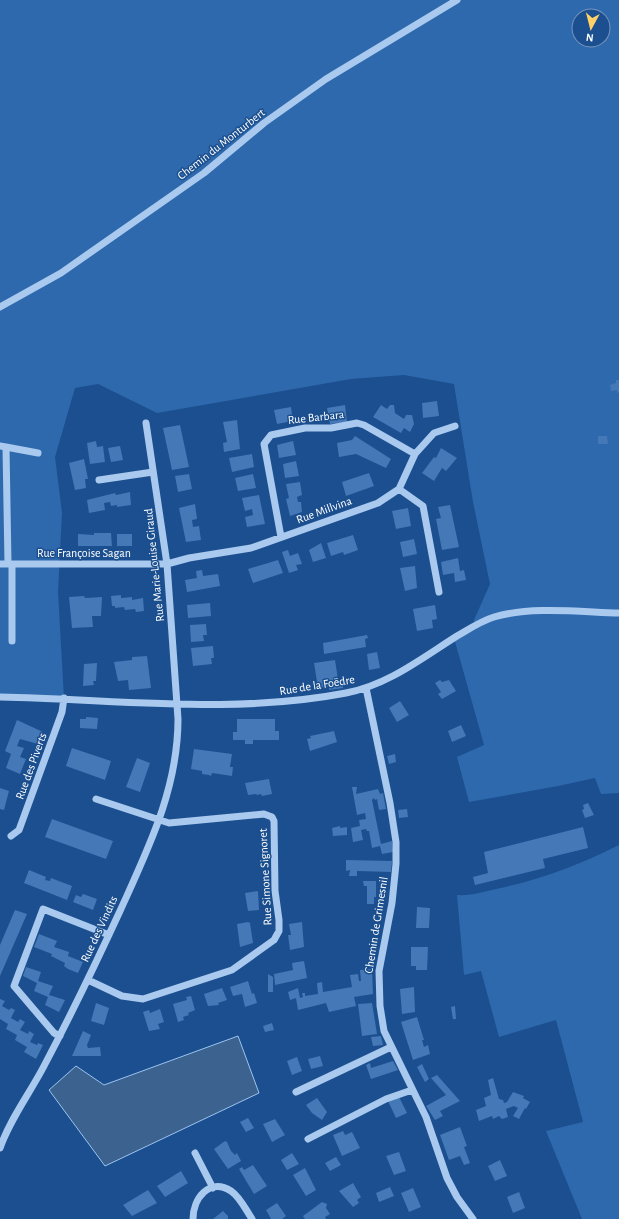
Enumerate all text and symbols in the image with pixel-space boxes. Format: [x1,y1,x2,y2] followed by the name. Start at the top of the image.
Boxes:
[571,8,611,48] north arrow
[585,32,594,43] text: N
[175,106,267,182] street label: Chemin du Monturbert
[287,408,345,426] street label: Rue Barbara
[295,494,354,526] street label: Rue Millvina
[142,508,166,622] street label: Rue Marie-Louise Giraud
[37,547,131,559] street label: Rue Françoise Sagan
[278,673,356,697] street label: Rue de la Foëdre
[13,731,49,801] street label: Rue des Piverts
[256,828,274,926] street label: Rue Simone Signoret
[362,876,390,974] street label: Chemin de Grimesnil
[78,894,120,964] street label: Rue des Vindits

